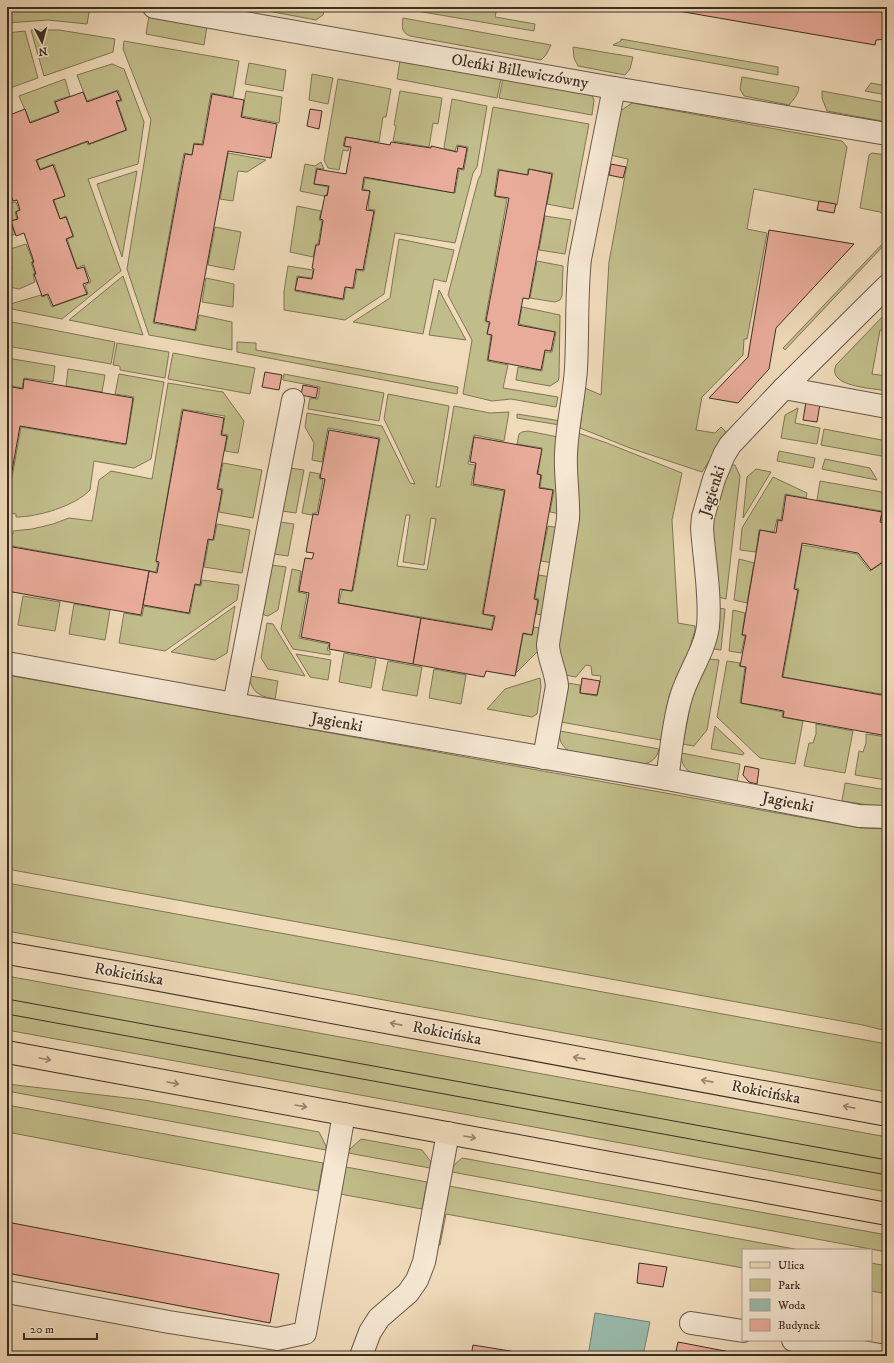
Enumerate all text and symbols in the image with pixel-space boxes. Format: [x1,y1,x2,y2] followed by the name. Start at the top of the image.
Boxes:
[22,22,62,62] north arrow
[38,44,48,58] text: N
[450,49,590,93] street label: Oleńki Billewiczówny
[694,463,730,521] street label: Jagienki
[308,707,364,736] street label: Jagienki
[759,787,815,817] street label: Jagienki
[93,958,165,990] street label: Rokicińska
[411,1017,483,1050] street label: Rokicińska
[390,1019,403,1027] one-way arrow
[573,1053,586,1061] one-way arrow
[38,1055,51,1063] one-way arrow
[730,1076,802,1109] street label: Rokicińska
[701,1077,714,1085] one-way arrow
[166,1079,179,1087] one-way arrow
[294,1102,307,1110] one-way arrow
[843,1103,856,1111] one-way arrow
[463,1133,476,1141] one-way arrow
[742,1249,872,1341] legend
[778,1258,805,1273] text: Ulica
[778,1278,800,1293] text: Park
[777,1298,806,1313] text: Woda
[24,1315,97,1341] scale bar
[778,1318,820,1333] text: Budynek
[30,1322,54,1337] text: 20 m

